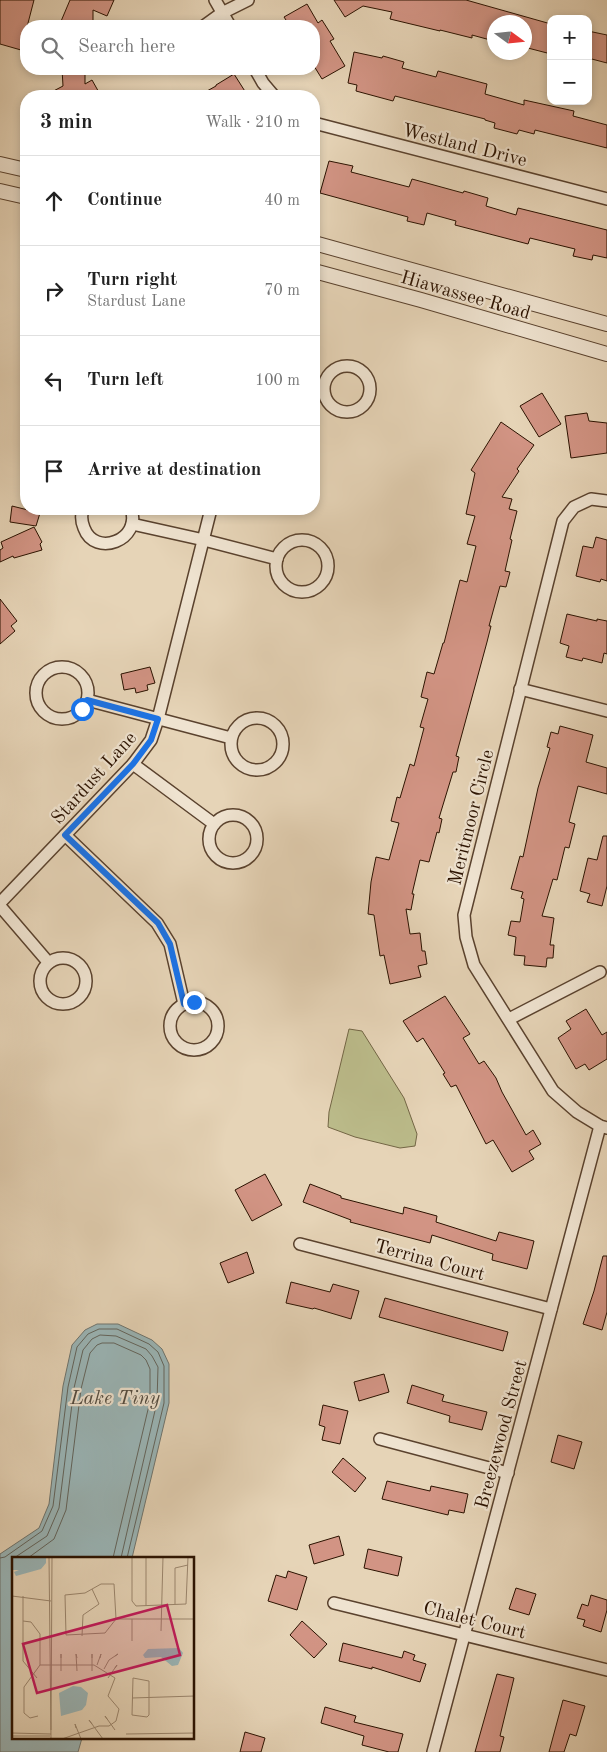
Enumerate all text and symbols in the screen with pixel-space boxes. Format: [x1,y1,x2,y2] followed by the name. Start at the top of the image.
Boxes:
[487,15,532,60] north arrow
[547,15,592,105] map controls
[547,15,592,60] button: +
[20,20,320,75] search box
[38,34,66,62] icon: search
[78,38,175,57] text: Search here
[547,60,592,105] button: −
[40,112,93,133] text: 3 min
[205,115,300,131] text: Walk · 210 m
[400,122,529,171] street label: Westland Drive
[40,187,68,215] icon: ahead
[87,191,162,210] text: Continue
[264,193,300,209] text: 40 m
[398,269,532,324] street label: Hiawassee Road
[87,271,177,290] text: Turn right
[40,277,68,305] icon: right
[264,283,300,299] text: 70 m
[87,294,186,310] text: Stardust Lane
[40,367,68,395] icon: left
[87,371,164,390] text: Turn left
[255,373,300,389] text: 100 m
[40,457,68,485] icon: arrive
[87,461,261,480] text: Arrive at destination
[71,698,94,721] route start
[49,729,141,829] street label: Stardust Lane
[446,748,498,887] street label: Meritmoor Circle
[183,991,206,1014] route end
[372,1238,487,1285] street label: Terrina Court
[473,1358,531,1511] street label: Breezewood Street
[69,1389,161,1409] water label: Lake Tiny
[12,1557,195,1740] inset map
[421,1600,528,1643] street label: Chalet Court

